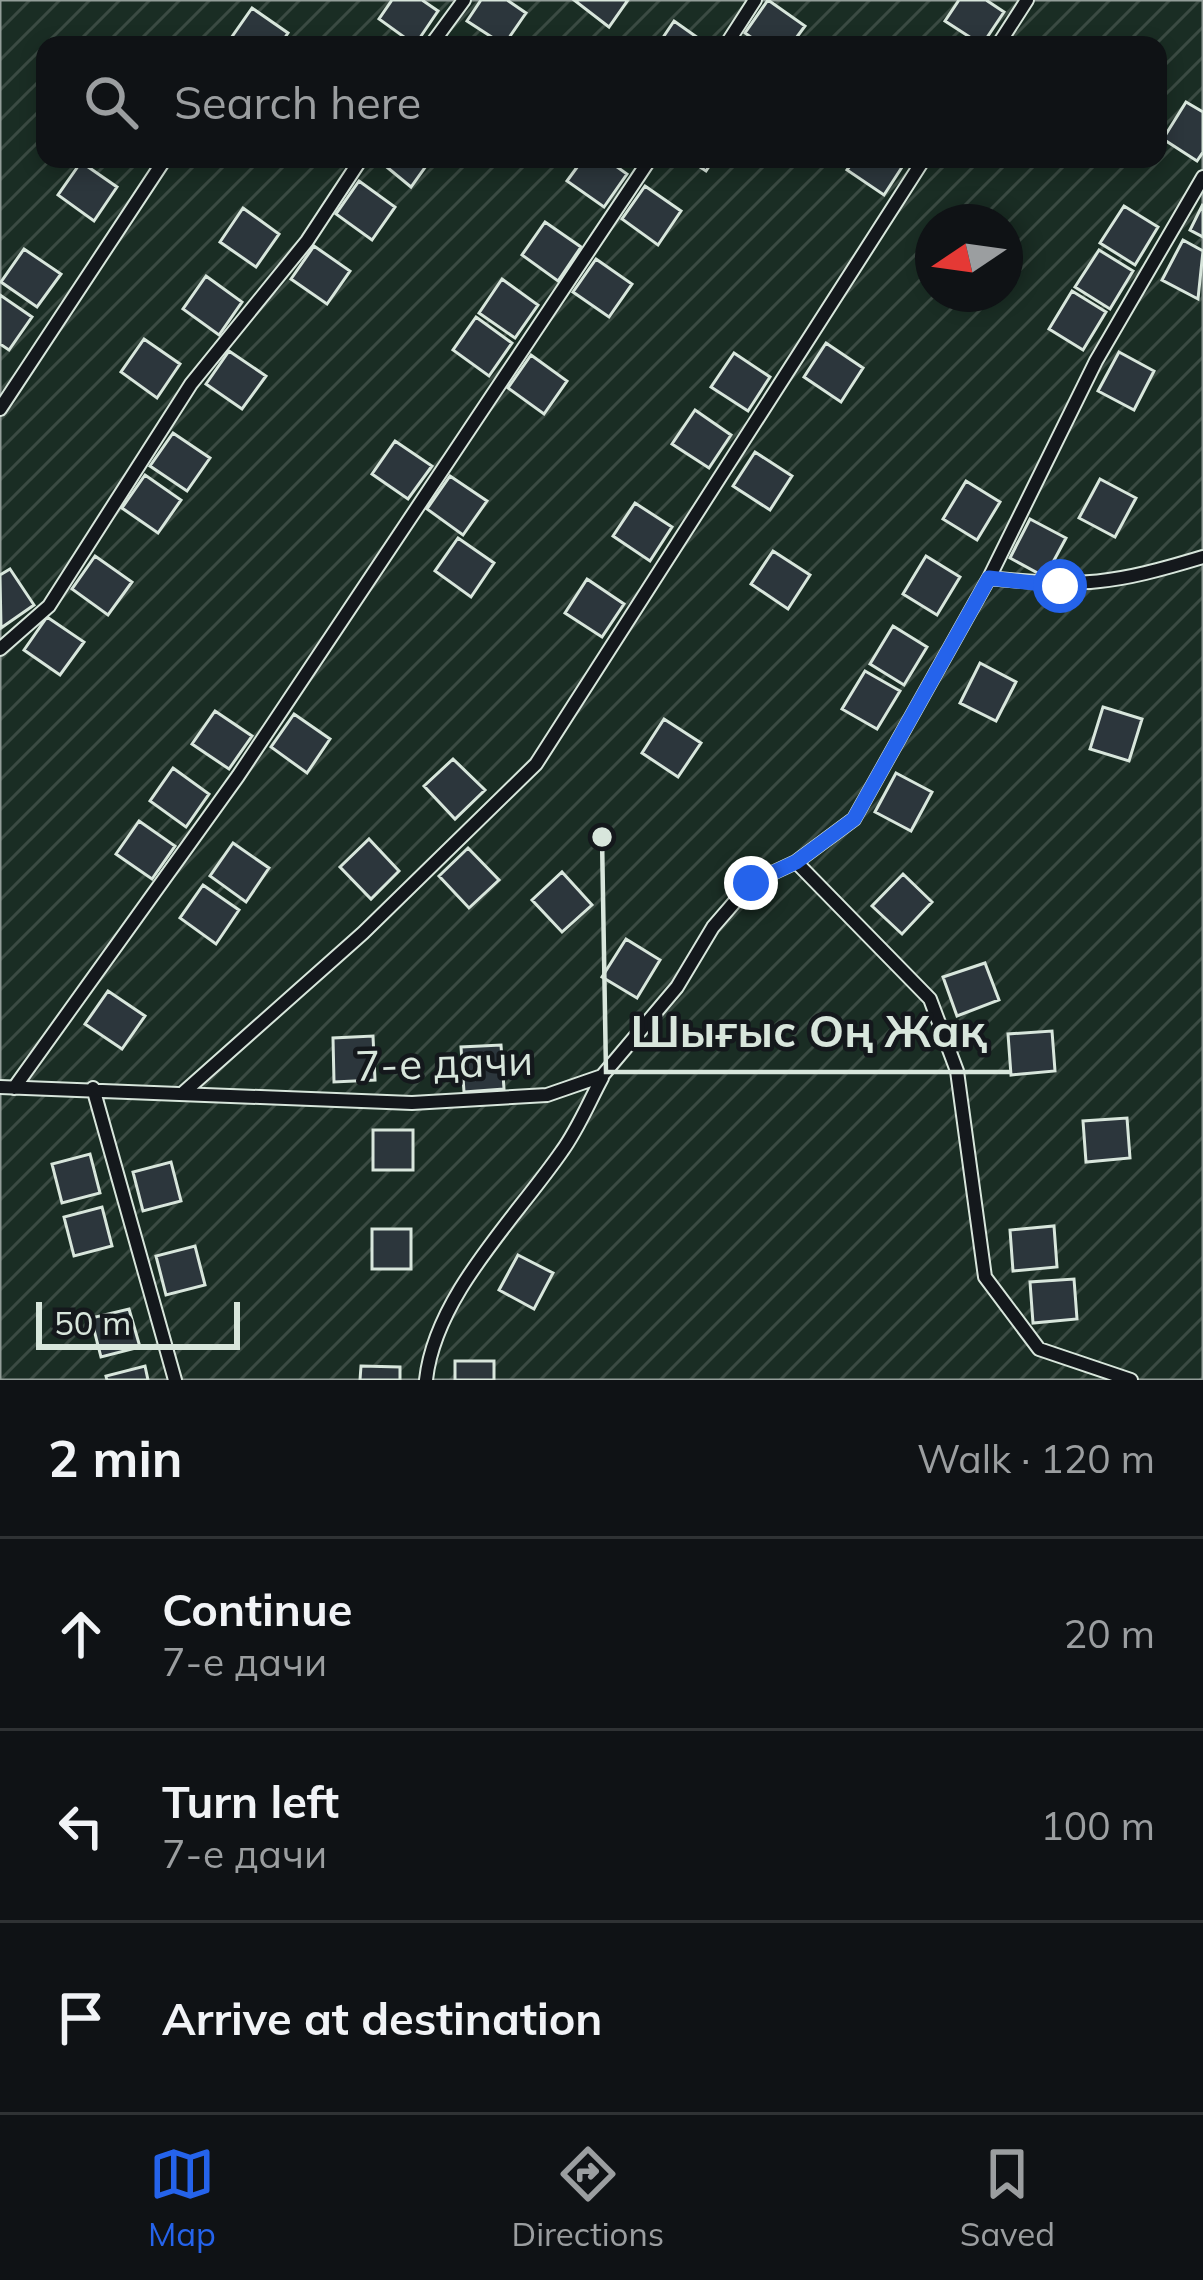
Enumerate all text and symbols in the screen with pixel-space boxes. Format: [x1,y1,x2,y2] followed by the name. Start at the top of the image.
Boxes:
[36,36,1167,168] search box
[78,69,144,135] icon: search
[174,74,421,130] text: Search here
[915,204,1023,312] north arrow
[1033,559,1087,613] route start
[724,856,778,910] route end
[606,991,1011,1072] callout: Шығыс Оң Жақ
[630,1002,988,1058] text: Шығыс Оң Жақ
[354,1033,534,1092] street label: 7-е дачи
[36,1296,240,1349] scale bar
[54,1302,131,1343] text: 50 m
[48,1426,183,1490] text: 2 min
[917,1434,1155,1483] text: Walk · 120 m
[162,1581,352,1637] text: Continue
[48,1601,114,1667] icon: ahead
[1064,1609,1155,1658] text: 20 m
[162,1637,327,1686] text: 7-е дачи
[162,1773,339,1829] text: Turn left
[48,1793,114,1859] icon: left
[1040,1801,1155,1850] text: 100 m
[162,1829,327,1878] text: 7-е дачи
[48,1985,114,2051] icon: arrive
[162,1990,602,2046] text: Arrive at destination
[148,2141,216,2254] tab: Map
[512,2141,664,2254] tab: Directions
[960,2141,1055,2254] tab: Saved

